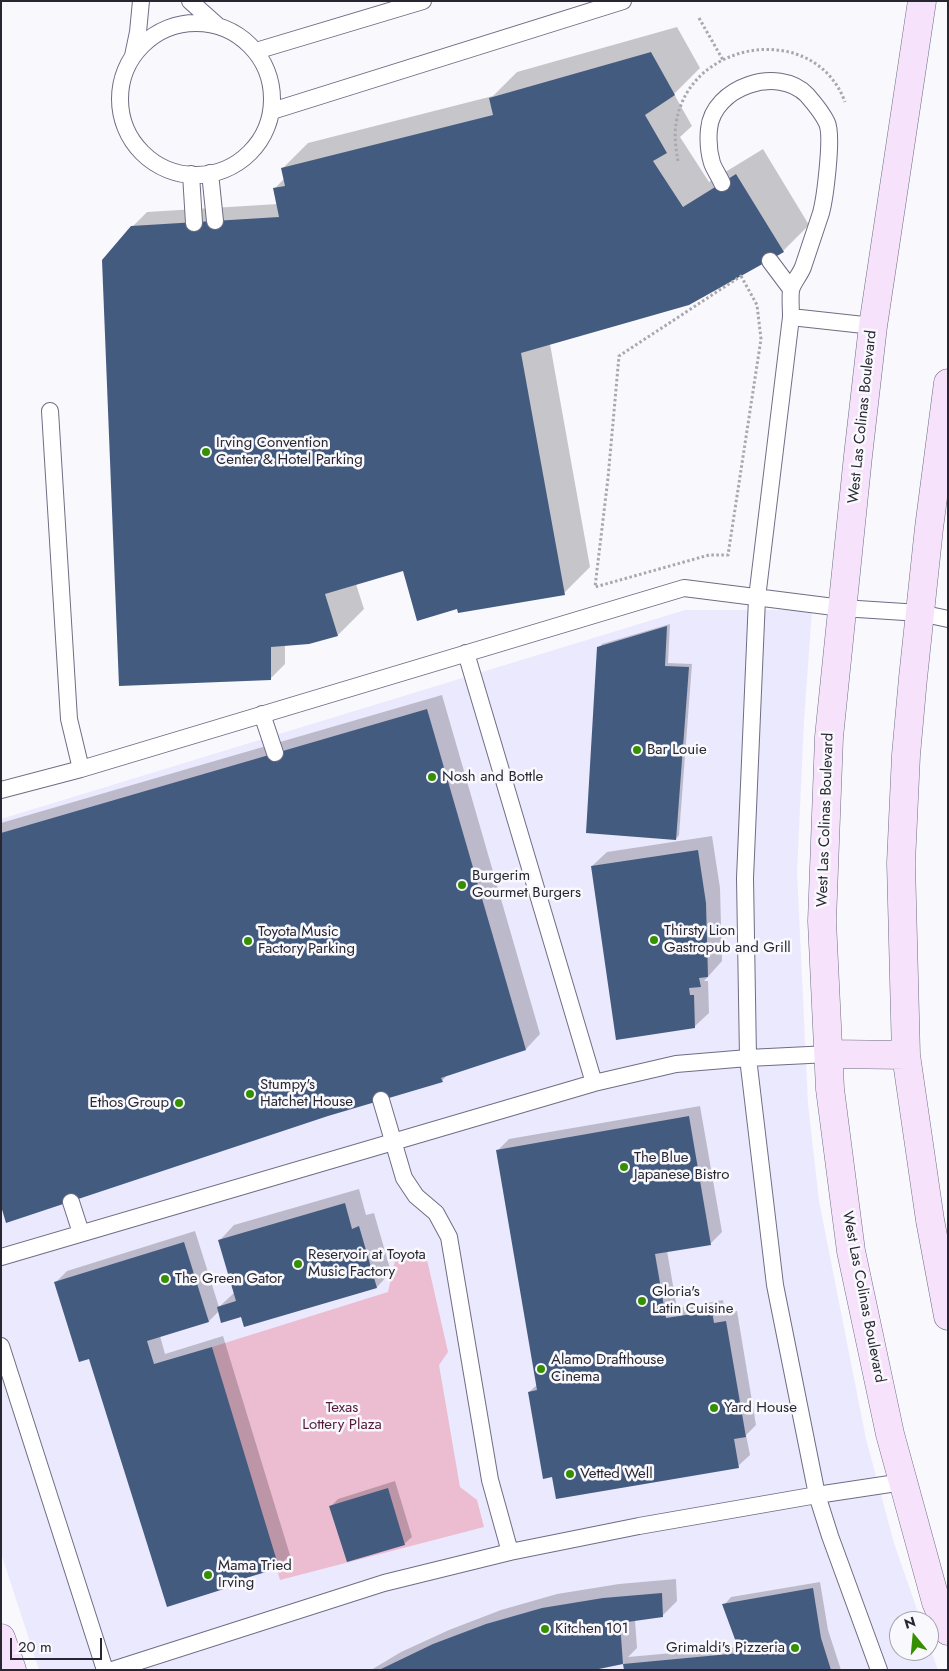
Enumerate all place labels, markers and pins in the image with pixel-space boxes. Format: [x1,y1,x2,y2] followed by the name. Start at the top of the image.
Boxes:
[216,434,363,469] place label: Irving Convention Center & Hotel Parking
[200,446,212,458] marker: Irving Convention Center & Hotel Parking
[647,741,707,759] place label: Bar Louie
[631,744,643,756] marker: Bar Louie
[442,768,543,786] place label: Nosh and Bottle
[426,771,438,783] marker: Nosh and Bottle
[472,867,581,902] place label: Burgerim Gourmet Burgers
[456,879,468,891] marker: Burgerim Gourmet Burgers
[664,922,791,957] place label: Thirsty Lion Gastropub and Grill
[258,923,355,958] place label: Toyota Music Factory Parking
[648,934,660,946] marker: Thirsty Lion Gastropub and Grill
[242,935,254,947] marker: Toyota Music Factory Parking
[260,1076,353,1111] place label: Stumpy's Hatchet House
[244,1088,256,1100] marker: Stumpy's Hatchet House
[89,1094,169,1112] place label: Ethos Group
[173,1097,185,1109] marker: Ethos Group
[634,1149,729,1184] place label: The Blue Japanese Bistro
[618,1161,630,1173] marker: The Blue Japanese Bistro
[308,1246,426,1281] place label: Reservoir at Toyota Music Factory
[292,1258,304,1270] marker: Reservoir at Toyota Music Factory
[175,1270,282,1288] place label: The Green Gator
[159,1273,171,1285] marker: The Green Gator
[652,1283,733,1318] place label: Gloria's Latin Cuisine
[636,1295,648,1307] marker: Gloria's Latin Cuisine
[551,1351,664,1386] place label: Alamo Drafthouse Cinema
[535,1363,547,1375] marker: Alamo Drafthouse Cinema
[724,1399,797,1417] place label: Yard House
[708,1402,720,1414] marker: Yard House
[580,1465,653,1483] place label: Vetted Well
[564,1468,576,1480] marker: Vetted Well
[218,1557,292,1592] place label: Mama Tried Irving
[202,1569,214,1581] marker: Mama Tried Irving
[555,1620,629,1638] place label: Kitchen 101
[539,1623,551,1635] marker: Kitchen 101
[666,1639,785,1657] place label: Grimaldi's Pizzeria
[789,1642,801,1654] marker: Grimaldi's Pizzeria

